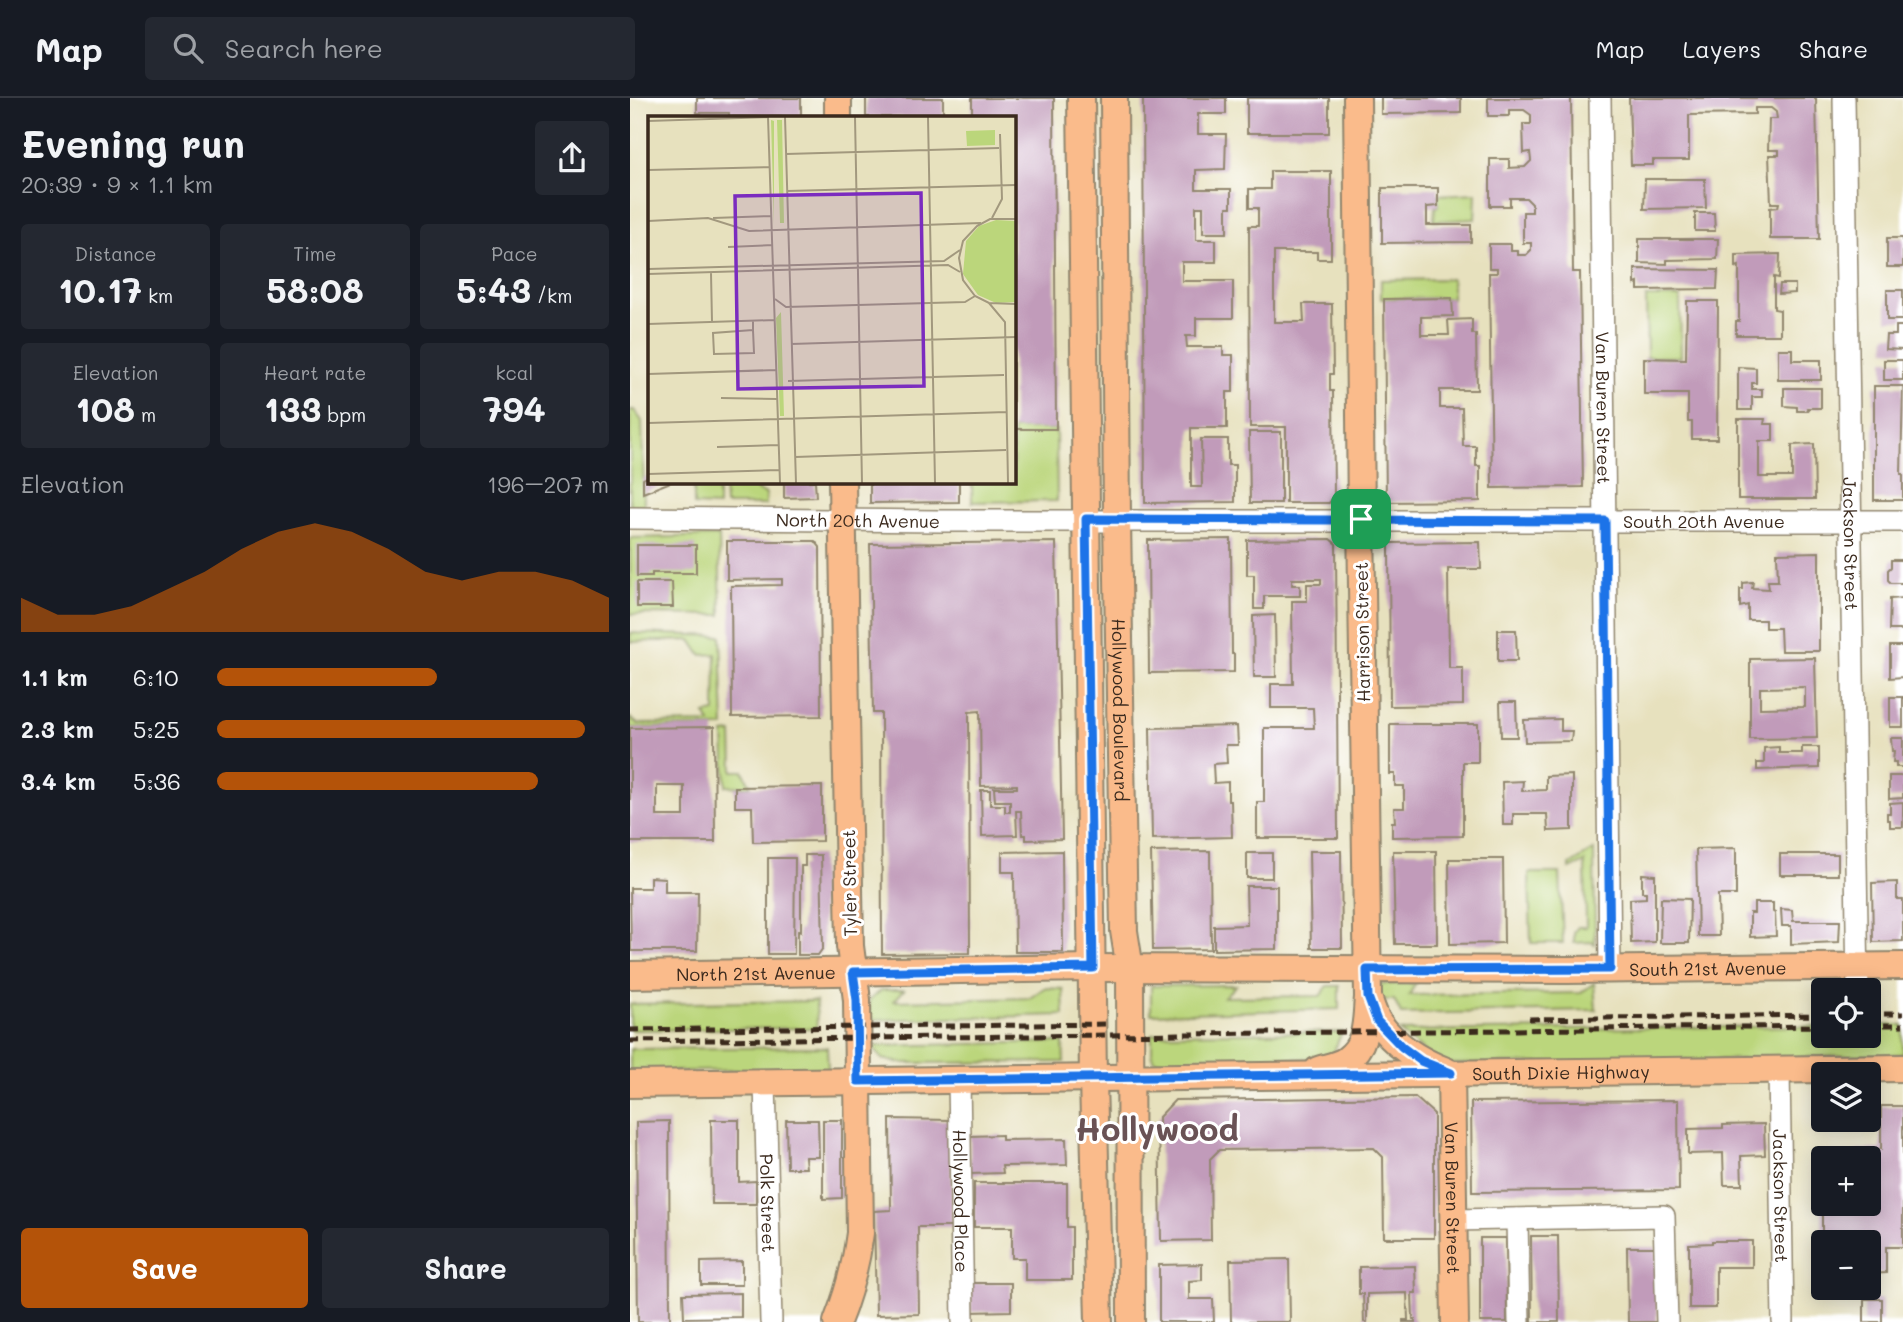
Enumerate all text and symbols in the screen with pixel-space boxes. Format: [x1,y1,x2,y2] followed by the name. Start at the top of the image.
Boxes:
[145,17,635,80] search box
[35,27,103,70] text: Map
[169,29,207,67] icon: search
[225,31,383,65] text: Search here
[1596,33,1644,64] text: Map
[1682,33,1761,64] text: Layers
[1799,33,1868,64] text: Share
[648,116,1015,483] inset map
[21,118,245,168] text: Evening run
[535,121,609,195] button: share
[21,169,213,199] text: 20:39 · 9 × 1.1 km
[75,241,157,266] text: Distance
[293,241,337,266] text: Time
[491,241,538,266] text: Pace
[58,266,142,312] text: 10.17
[266,266,364,312] text: 58:08
[456,266,531,312] text: 5:43
[142,283,173,308] text: km
[531,283,572,308] text: /km
[1591,331,1616,485] street label: Van Buren Street
[73,360,158,385] text: Elevation
[264,360,366,385] text: Heart rate
[495,360,533,385] text: kcal
[75,385,135,431] text: 108
[264,385,321,431] text: 133
[483,385,546,431] text: 794
[135,402,156,427] text: m
[321,402,366,427] text: bpm
[21,469,124,499] text: Elevation
[487,469,609,499] text: 196–207 m
[1838,477,1864,611] street label: Jackson Street
[1331,489,1391,549] pin
[1342,500,1380,538] icon: arrive
[776,507,940,533] street label: North 20th Avenue
[1623,509,1785,533] street label: South 20th Avenue
[1349,562,1375,702] street label: Harrison Street
[1107,618,1134,802] street label: Hollywood Boulevard
[21,662,87,692] text: 1.1 km
[133,662,179,692] text: 6:10
[21,714,94,744] text: 2.3 km
[133,714,180,744] text: 5:25
[21,766,95,796] text: 3.4 km
[133,766,181,796] text: 5:36
[836,829,862,937] street label: Tyler Street
[1629,955,1787,981] street label: South 21st Avenue
[676,960,836,986] street label: North 21st Avenue
[1811,978,1881,1300] map controls
[1811,978,1881,1048] button: locate
[1472,1059,1650,1085] street label: South Dixie Highway
[1811,1062,1881,1132] button: layers
[1075,1107,1239,1150] district label: Hollywood
[1440,1121,1466,1275] street label: Van Buren Street
[948,1129,974,1273] street label: Hollywood Place
[1768,1129,1794,1263] street label: Jackson Street
[1811,1146,1881,1216] button: +
[755,1153,781,1253] street label: Polk Street
[21,1228,308,1308] button: Save
[322,1228,609,1308] button: Share
[1811,1230,1881,1300] button: −

